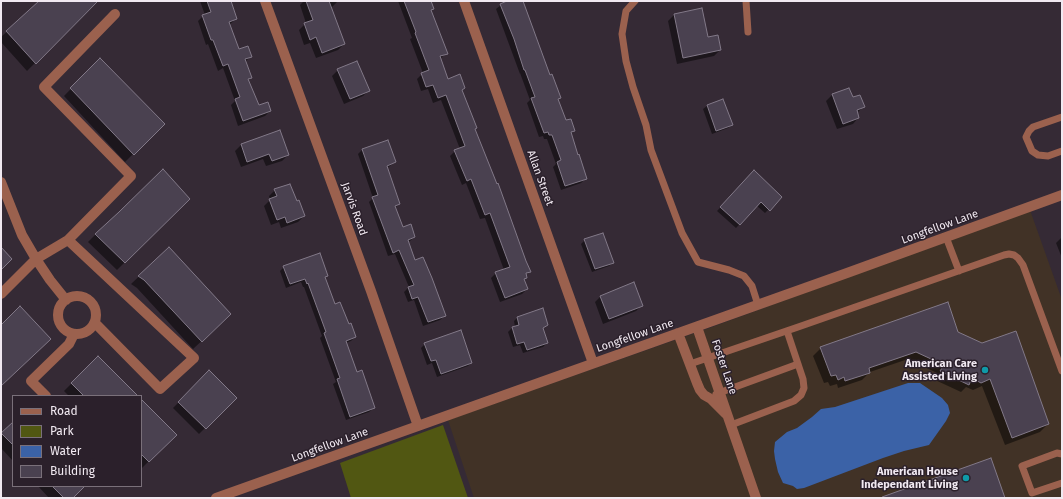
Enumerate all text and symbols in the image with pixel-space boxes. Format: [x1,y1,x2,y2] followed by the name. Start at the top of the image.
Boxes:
[524,149,556,207] street label: Allan Street
[338,181,370,237] street label: Jarvis Road
[900,207,980,247] street label: Longfellow Lane
[595,317,675,355] street label: Longfellow Lane
[708,338,740,396] street label: Foster Lane
[902,357,977,383] place label: American Care Assisted Living
[980,365,990,375] marker: American Care Assisted Living
[12,395,142,487] legend
[50,404,78,418] text: Road
[50,424,74,438] text: Park
[290,425,370,465] street label: Longfellow Lane
[50,444,81,458] text: Water
[50,464,95,478] text: Building
[861,465,958,491] place label: American House Independant Living
[961,473,971,483] marker: American House Independant Living

